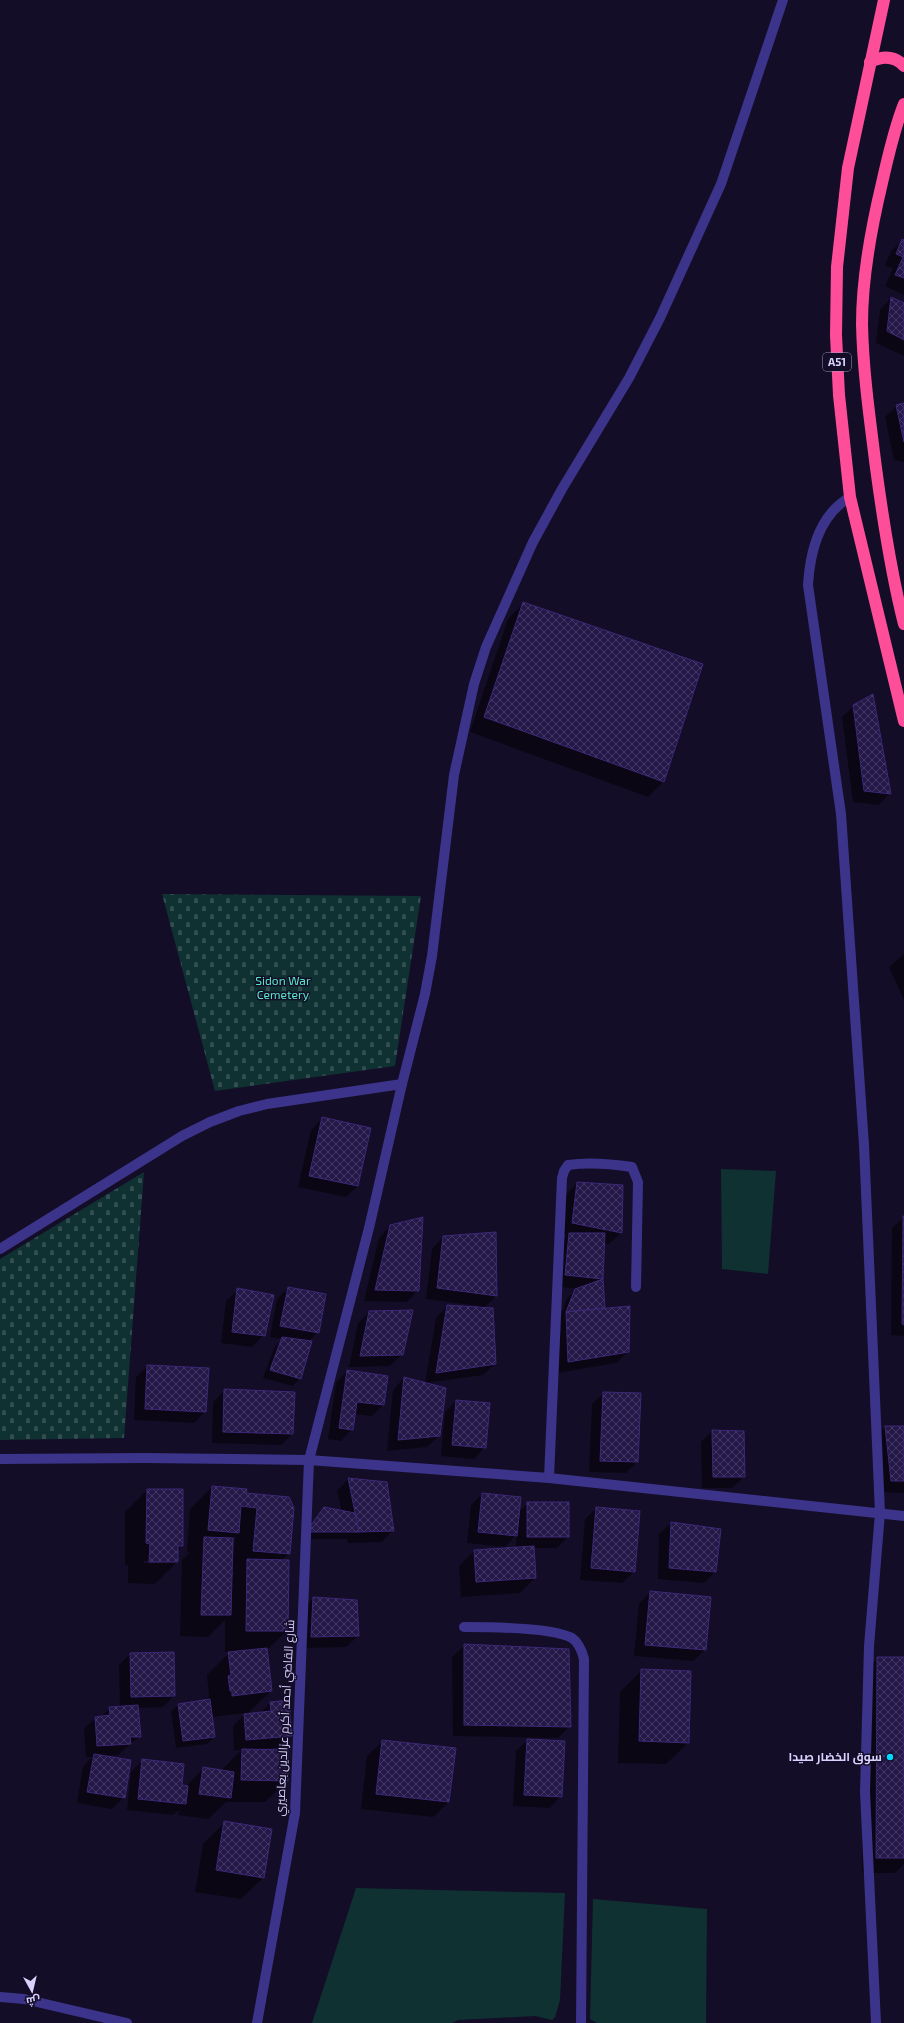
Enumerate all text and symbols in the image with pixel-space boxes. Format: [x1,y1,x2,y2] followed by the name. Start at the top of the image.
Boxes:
[823,353,851,371] road number: A51
[255,973,311,1001] park label: Sidon War Cemetery
[272,1619,300,1817] street label: شارع القاضي أحمد أكرم عزالدين بعاصيري
[788,1749,882,1765] place label: سوق الخضار صيدا
[885,1752,895,1762] marker: سوق الخضار صيدا
[12,1971,52,2011] north arrow
[25,1993,41,2009] text: ش

